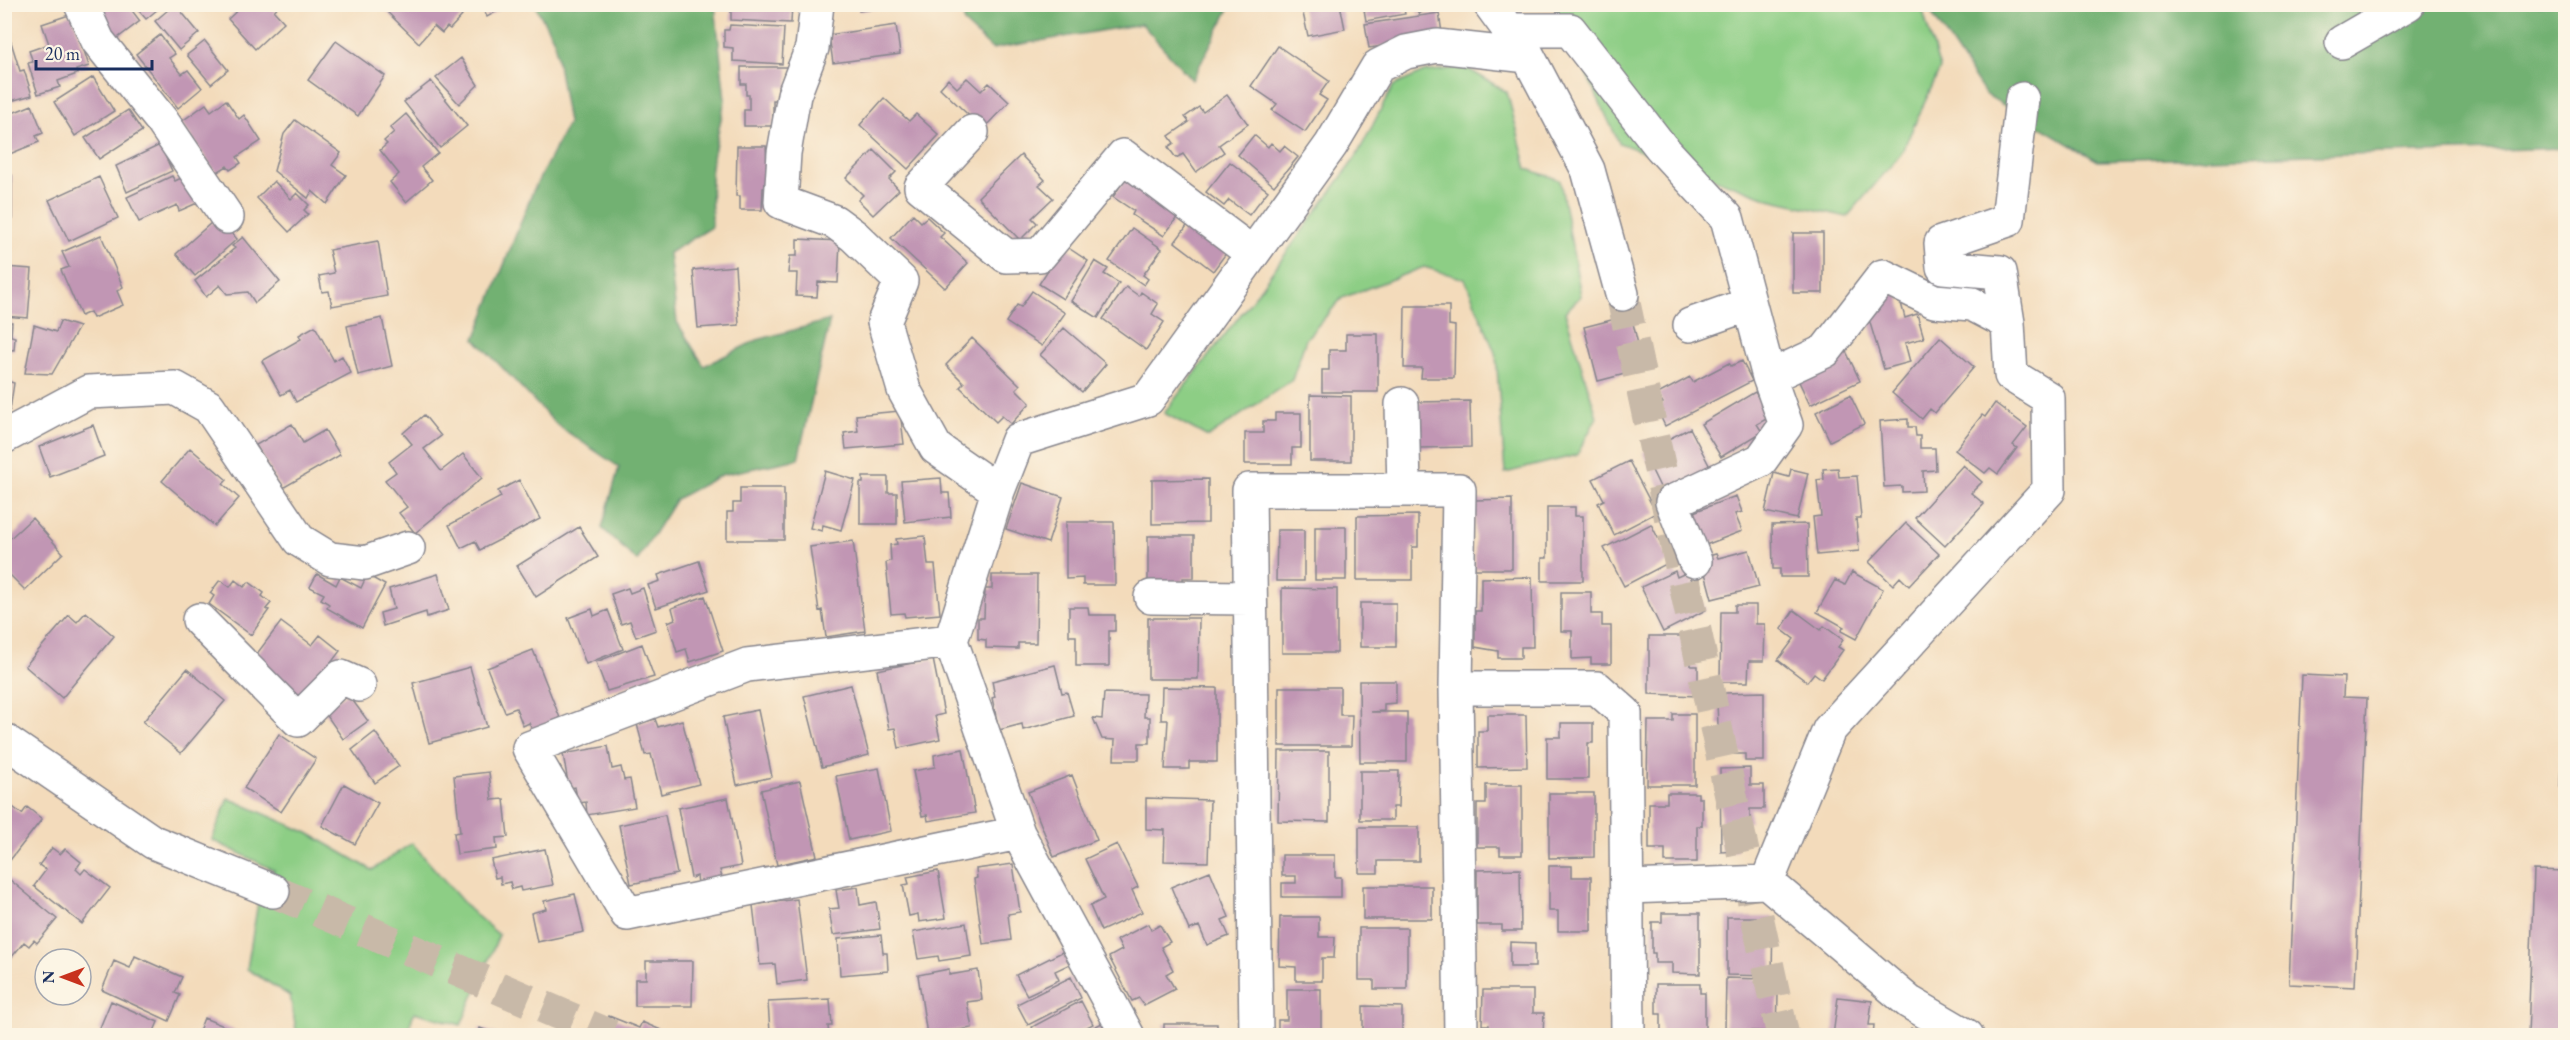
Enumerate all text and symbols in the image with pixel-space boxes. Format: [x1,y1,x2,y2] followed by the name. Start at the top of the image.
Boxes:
[36,33,152,71] scale bar
[45,42,80,65] text: 20 m
[33,947,93,1007] north arrow
[38,970,59,983] text: N

